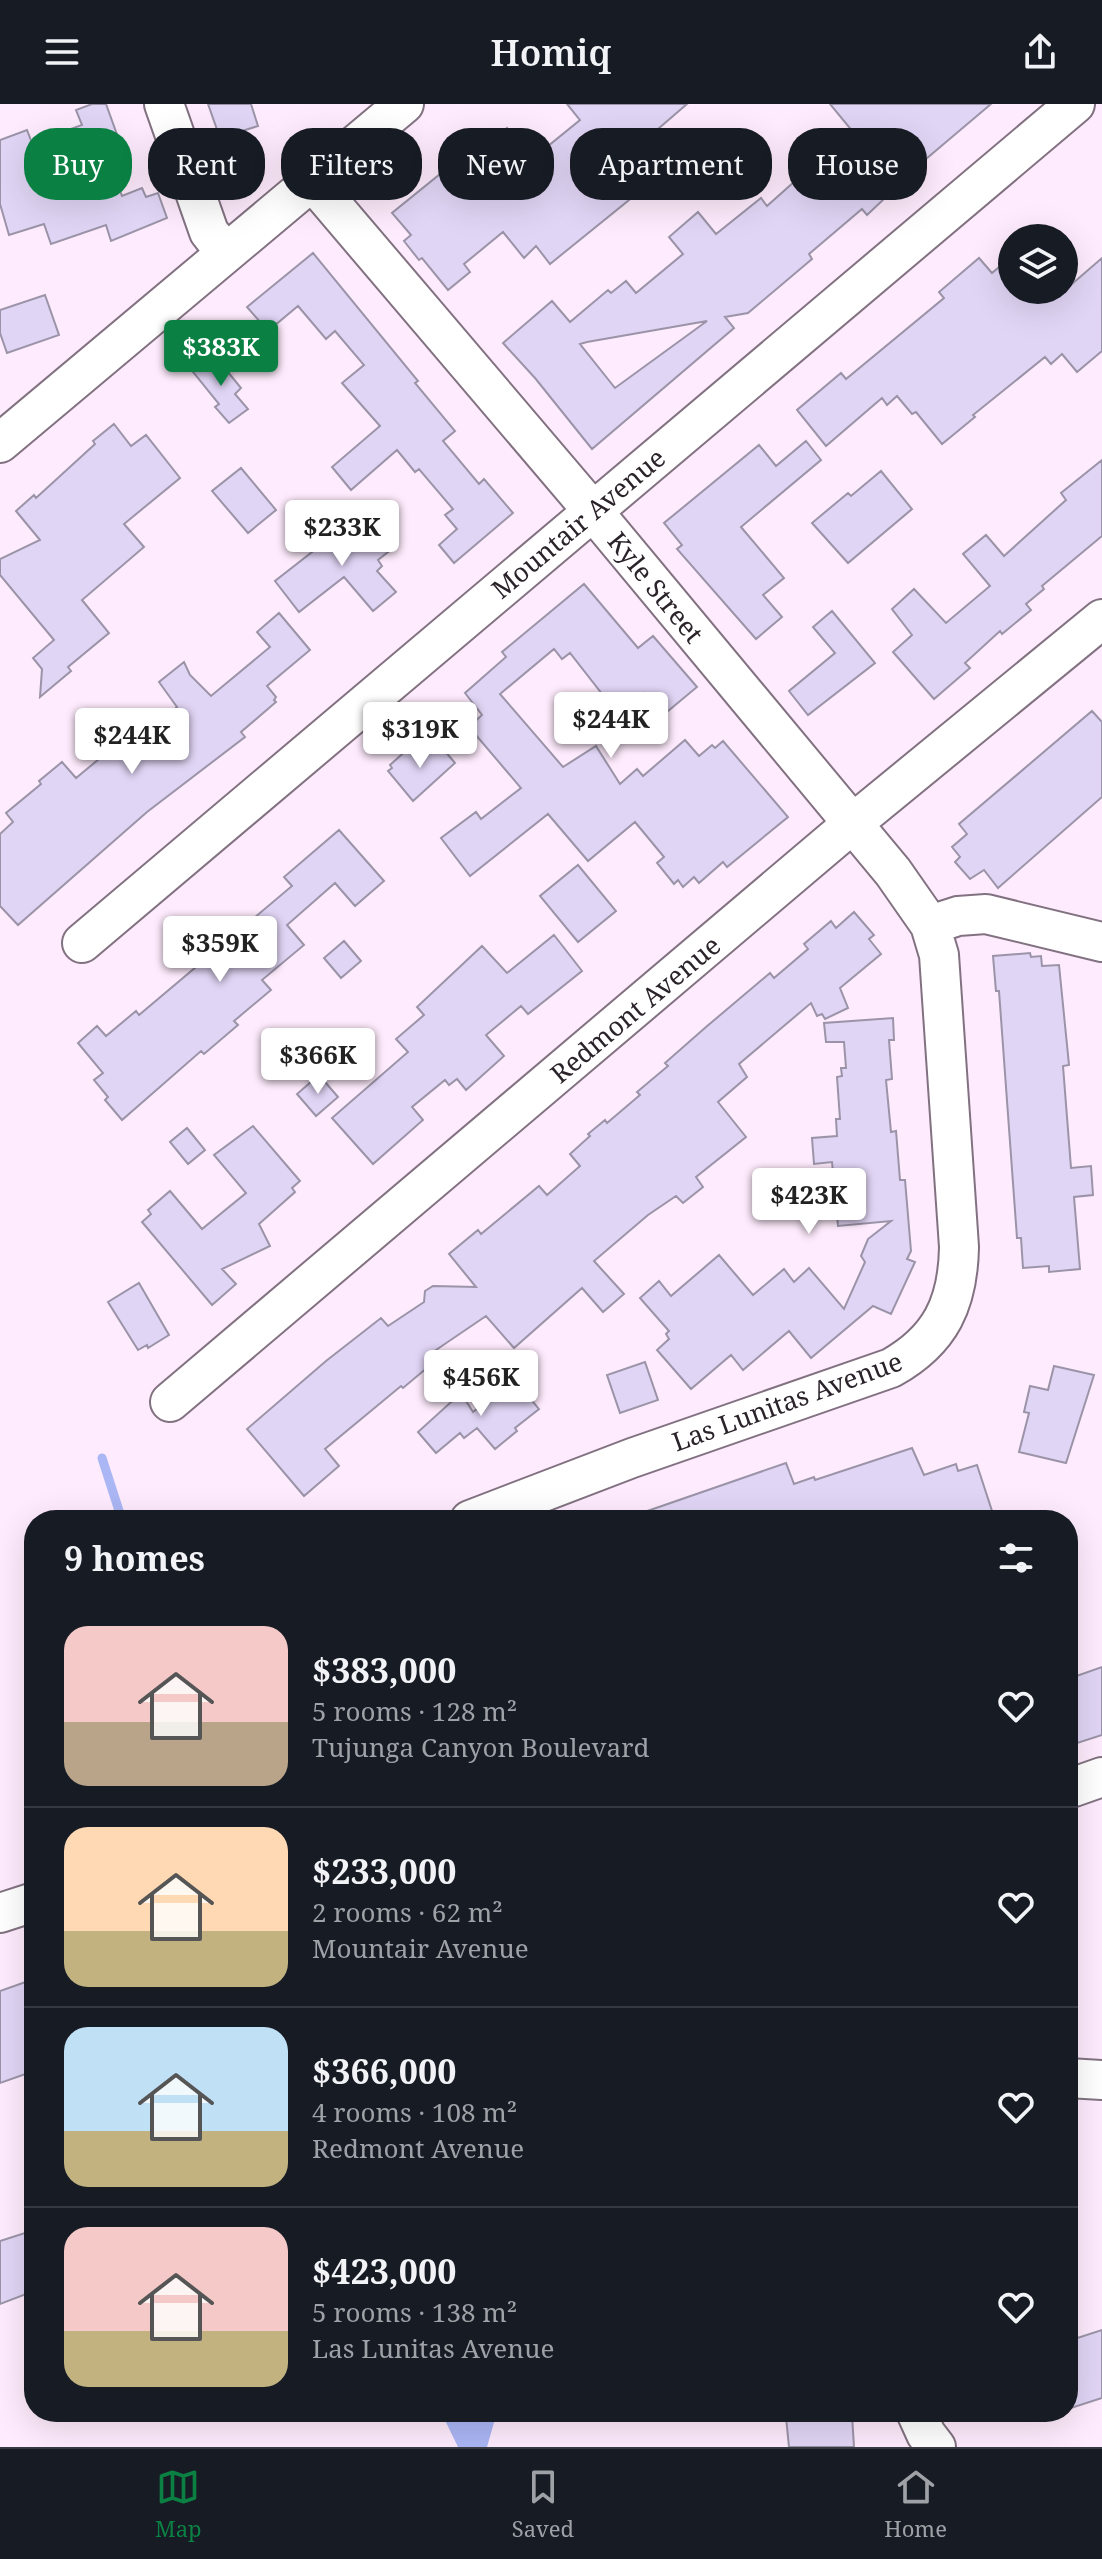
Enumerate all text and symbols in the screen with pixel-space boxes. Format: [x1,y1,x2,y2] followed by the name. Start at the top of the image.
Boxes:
[491,28,611,77] text: Homiq
[40,30,84,74] icon: menu
[1018,30,1062,74] icon: share
[24,128,132,200] chip: Buy
[148,128,265,200] chip: Rent
[281,128,422,200] chip: Filters
[438,128,554,200] chip: New
[570,128,772,200] chip: Apartment
[788,128,927,200] chip: House
[998,224,1078,304] map controls
[998,224,1078,304] button: layers
[165,320,277,388] pin: $383K
[182,328,260,364] text: $383K
[483,440,673,606] street label: Mountair Avenue
[286,500,398,568] pin: $233K
[303,508,381,544] text: $233K
[600,524,712,650] street label: Kyle Street
[555,692,667,760] pin: $244K
[572,700,650,736] text: $244K
[364,702,476,770] pin: $319K
[76,708,188,776] pin: $244K
[381,710,459,746] text: $319K
[93,716,171,752] text: $244K
[164,916,276,984] pin: $359K
[181,924,259,960] text: $359K
[542,927,728,1091] street label: Redmont Avenue
[262,1028,374,1096] pin: $366K
[279,1036,357,1072] text: $366K
[753,1168,865,1236] pin: $423K
[770,1176,848,1212] text: $423K
[667,1343,907,1459] street label: Las Lunitas Avenue
[425,1350,537,1418] pin: $456K
[442,1358,520,1394] text: $456K
[64,1535,205,1581] text: 9 homes
[994,1536,1038,1580] icon: filters
[312,1647,456,1693] text: $383,000
[128,1658,224,1754] icon: home
[994,1684,1038,1728] icon: heart
[312,1693,517,1729] text: 5 rooms · 128 m²
[312,1729,649,1765] text: Tujunga Canyon Boulevard
[312,1848,456,1894] text: $233,000
[128,1859,224,1955] icon: home
[994,1885,1038,1929] icon: heart
[312,1894,503,1930] text: 2 rooms · 62 m²
[312,1930,529,1966] text: Mountair Avenue
[312,2048,456,2094] text: $366,000
[128,2059,224,2155] icon: home
[994,2085,1038,2129] icon: heart
[312,2094,517,2130] text: 4 rooms · 108 m²
[312,2130,524,2166] text: Redmont Avenue
[312,2248,456,2294] text: $423,000
[128,2259,224,2355] icon: home
[994,2285,1038,2329] icon: heart
[312,2294,517,2330] text: 5 rooms · 138 m²
[312,2330,554,2366] text: Las Lunitas Avenue
[155,2465,202,2543] tab: Map
[512,2465,574,2543] tab: Saved
[884,2465,947,2543] tab: Home

